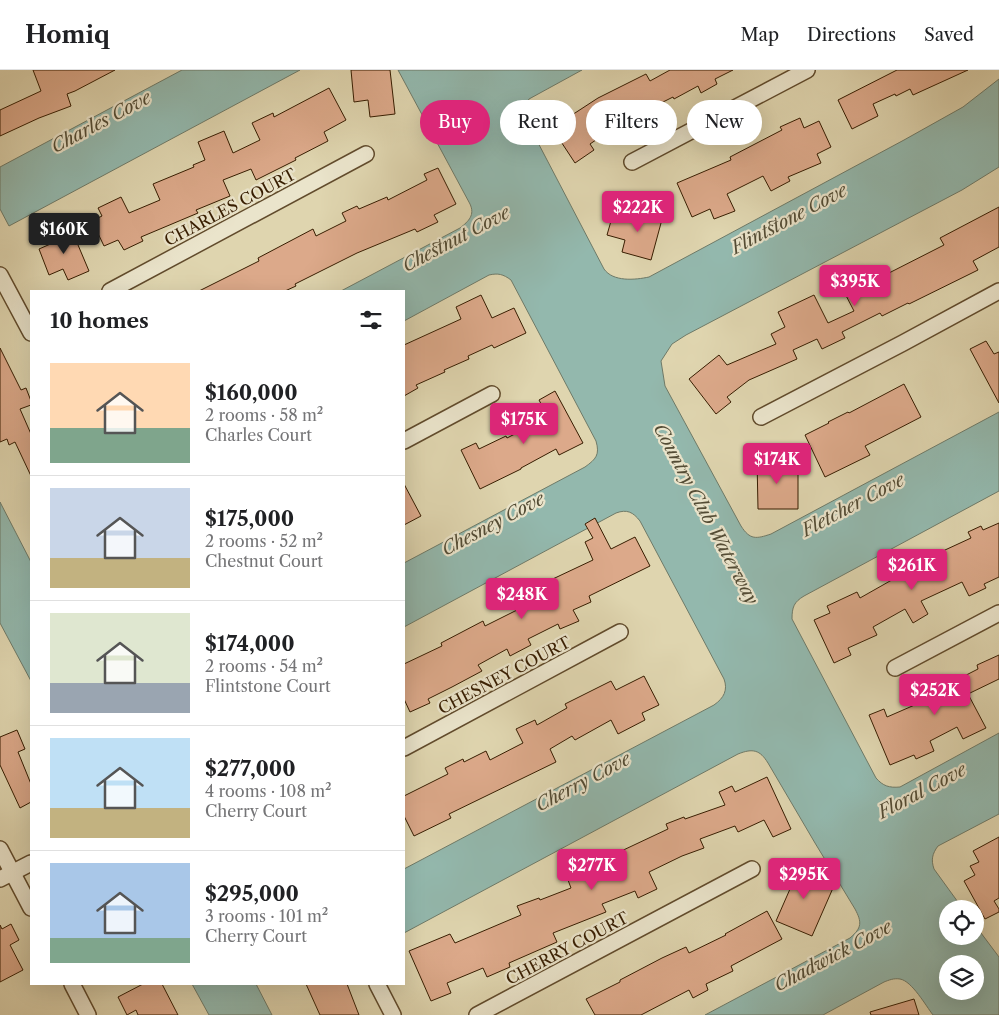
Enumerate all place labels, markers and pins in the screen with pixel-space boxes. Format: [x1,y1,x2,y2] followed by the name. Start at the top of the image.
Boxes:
[603,190,673,233] pin: $222K
[29,212,99,255] pin: $160K
[820,264,890,307] pin: $395K
[489,402,559,445] pin: $175K
[742,442,812,485] pin: $174K
[877,548,947,591] pin: $261K
[487,578,557,620] pin: $248K
[900,674,970,716] pin: $252K
[557,848,627,891] pin: $277K
[769,858,839,900] pin: $295K

